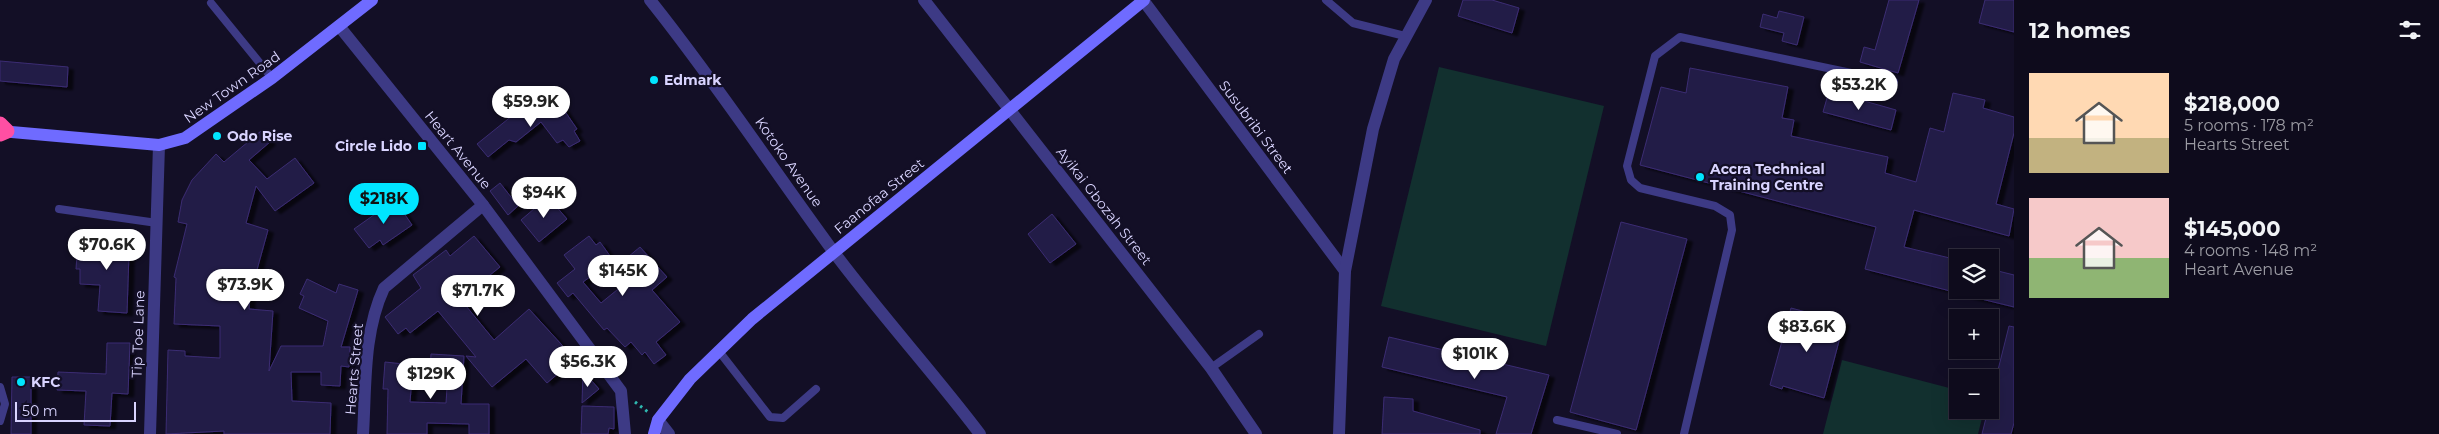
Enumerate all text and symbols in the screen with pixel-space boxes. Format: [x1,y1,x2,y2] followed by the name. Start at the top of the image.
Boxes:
[2396,16,2424,44] icon: filters
[2029,18,2130,43] text: 12 homes
[180,47,284,127] street label: New Town Road
[1818,68,1900,111] pin: $53.2K
[664,71,722,89] place label: Edmark
[648,74,660,86] marker: Edmark
[1832,75,1886,94] text: $53.2K
[1215,77,1297,177] street label: Susubribi Street
[490,86,572,128] pin: $59.9K
[2184,91,2280,116] text: $218,000
[503,92,559,111] text: $59.9K
[2069,93,2129,153] icon: home
[421,107,495,193] street label: Heart Avenue
[751,113,827,211] street label: Kotoko Avenue
[2184,116,2314,135] text: 5 rooms · 178 m²
[227,127,293,145] place label: Odo Rise
[211,130,223,142] marker: Odo Rise
[2184,135,2289,154] text: Hearts Street
[335,137,412,155] place label: Circle Lido
[416,140,428,152] marker: Circle Lido
[1052,143,1156,269] street label: Ayikai Gbozah Street
[830,154,928,238] street label: Faanofaa Street
[1709,160,1825,194] place label: Accra Technical Training Centre
[1694,171,1706,183] marker: Accra Technical Training Centre
[514,176,574,219] pin: $94K
[349,182,419,225] pin: $218K
[522,183,566,202] text: $94K
[360,189,408,208] text: $218K
[2184,216,2280,241] text: $145,000
[2069,218,2129,278] icon: home
[66,228,148,271] pin: $70.6K
[79,235,135,254] text: $70.6K
[2184,241,2317,260] text: 4 rooms · 148 m²
[1949,249,1999,419] map controls
[1949,249,1999,299] button: layers
[588,254,658,297] pin: $145K
[2184,260,2294,279] text: Heart Avenue
[599,261,647,280] text: $145K
[204,268,286,311] pin: $73.9K
[437,274,519,317] pin: $71.7K
[217,275,273,294] text: $73.9K
[452,281,504,300] text: $71.7K
[127,290,149,378] street label: Tip Toe Lane
[1949,309,1999,359] button: +
[1766,310,1848,353] pin: $83.6K
[1779,317,1835,336] text: $83.6K
[341,322,367,416] street label: Hearts Street
[1440,338,1510,380] pin: $101K
[1452,344,1498,363] text: $101K
[547,346,629,388] pin: $56.3K
[560,352,616,371] text: $56.3K
[396,358,466,400] pin: $129K
[407,364,455,383] text: $129K
[1949,369,1999,419] button: −
[31,373,60,391] place label: KFC
[15,376,27,388] marker: KFC
[15,399,136,422] scale bar
[22,402,58,420] text: 50 m

